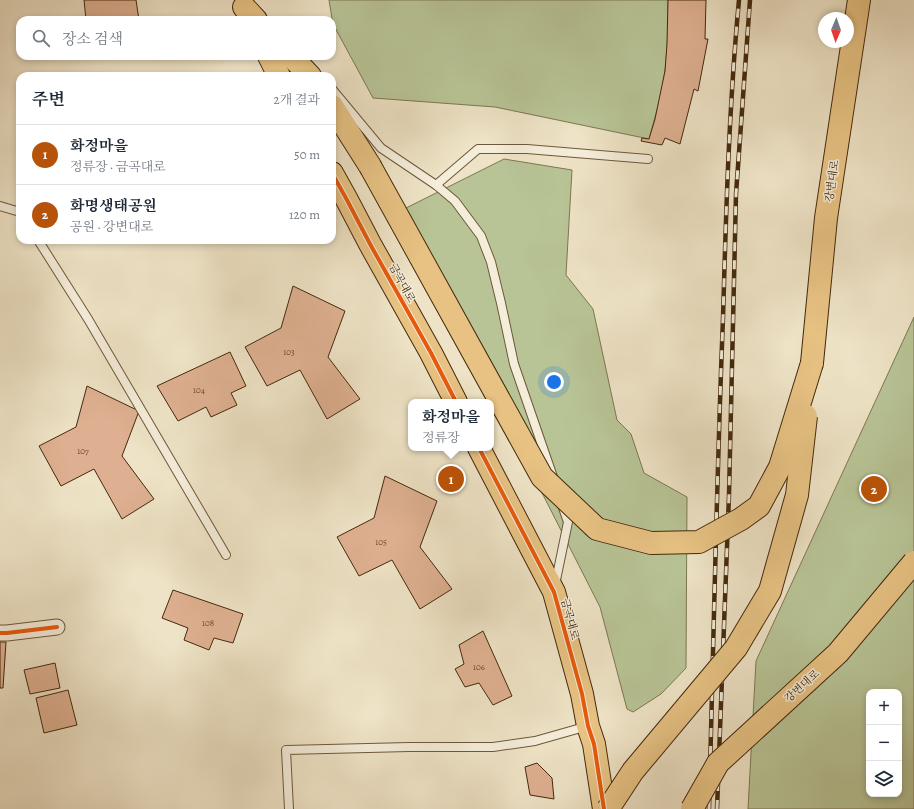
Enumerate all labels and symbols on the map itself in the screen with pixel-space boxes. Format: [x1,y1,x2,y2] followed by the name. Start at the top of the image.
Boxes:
[818,12,854,48] north arrow
[822,159,842,203] street label: 강변대로
[385,261,419,306] street label: 금곡대로
[283,346,295,358] house number: 103
[544,372,564,392] your location
[193,384,205,396] house number: 104
[77,445,89,457] house number: 107
[438,464,464,494] pin: 1
[861,474,887,504] pin: 2
[375,536,387,548] house number: 105
[557,597,583,642] street label: 금곡대로
[202,617,214,629] house number: 108
[473,661,485,673] house number: 106
[781,666,823,706] street label: 강변대로

